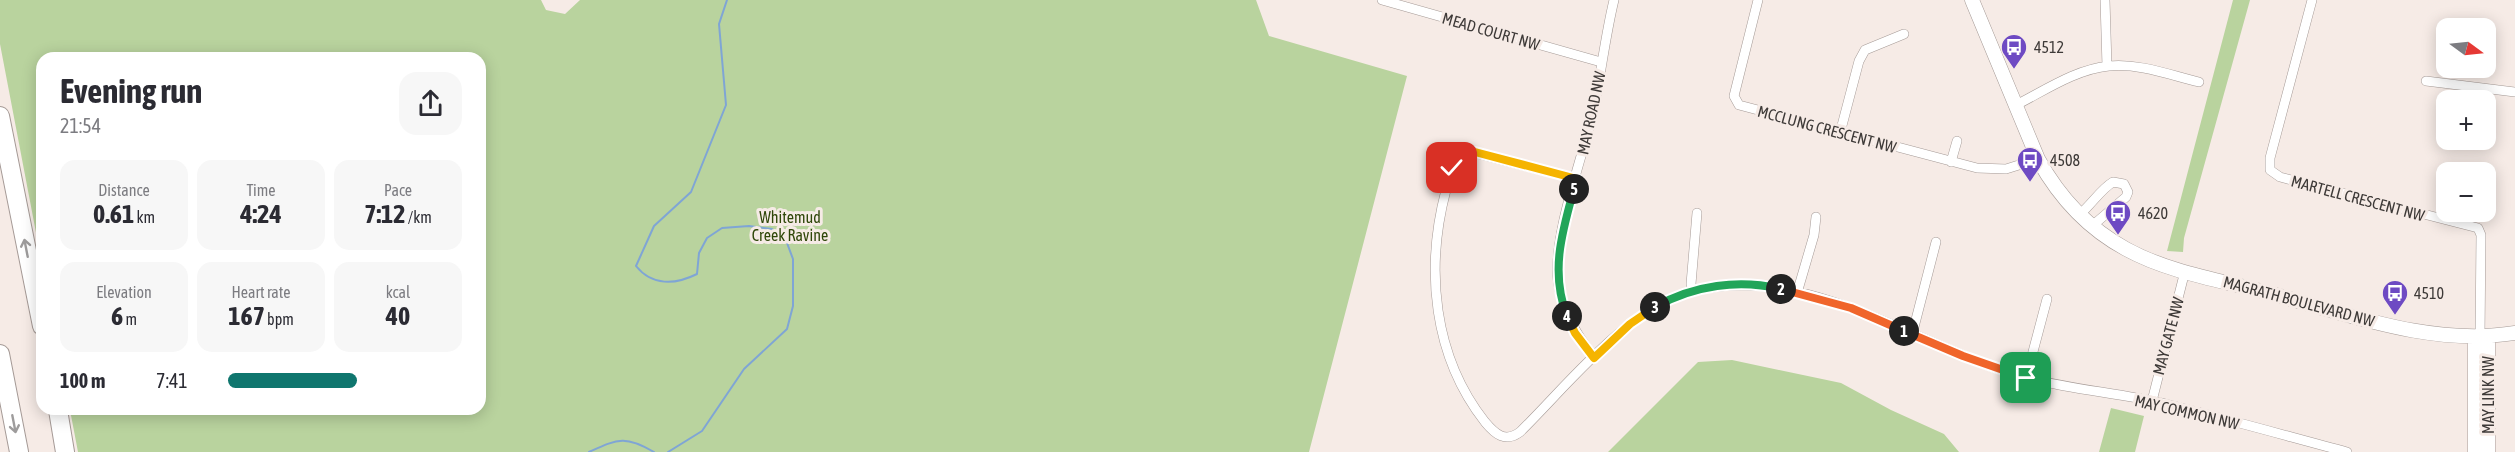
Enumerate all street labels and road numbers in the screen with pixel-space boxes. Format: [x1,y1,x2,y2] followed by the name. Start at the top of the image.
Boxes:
[1440,9,1542,54] street label: MEAD COURT NW
[1573,70,1609,156] street label: MAY ROAD NW
[1756,102,1899,156] street label: MCCLUNG CRESCENT NW
[2289,172,2427,225] street label: MARTELL CRESCENT NW
[2221,272,2377,330] street label: MAGRATH BOULEVARD NW
[2149,295,2187,377] street label: MAY GATE NW
[2479,356,2497,434] street label: MAY LINK NW
[2133,391,2241,433] street label: MAY COMMON NW

